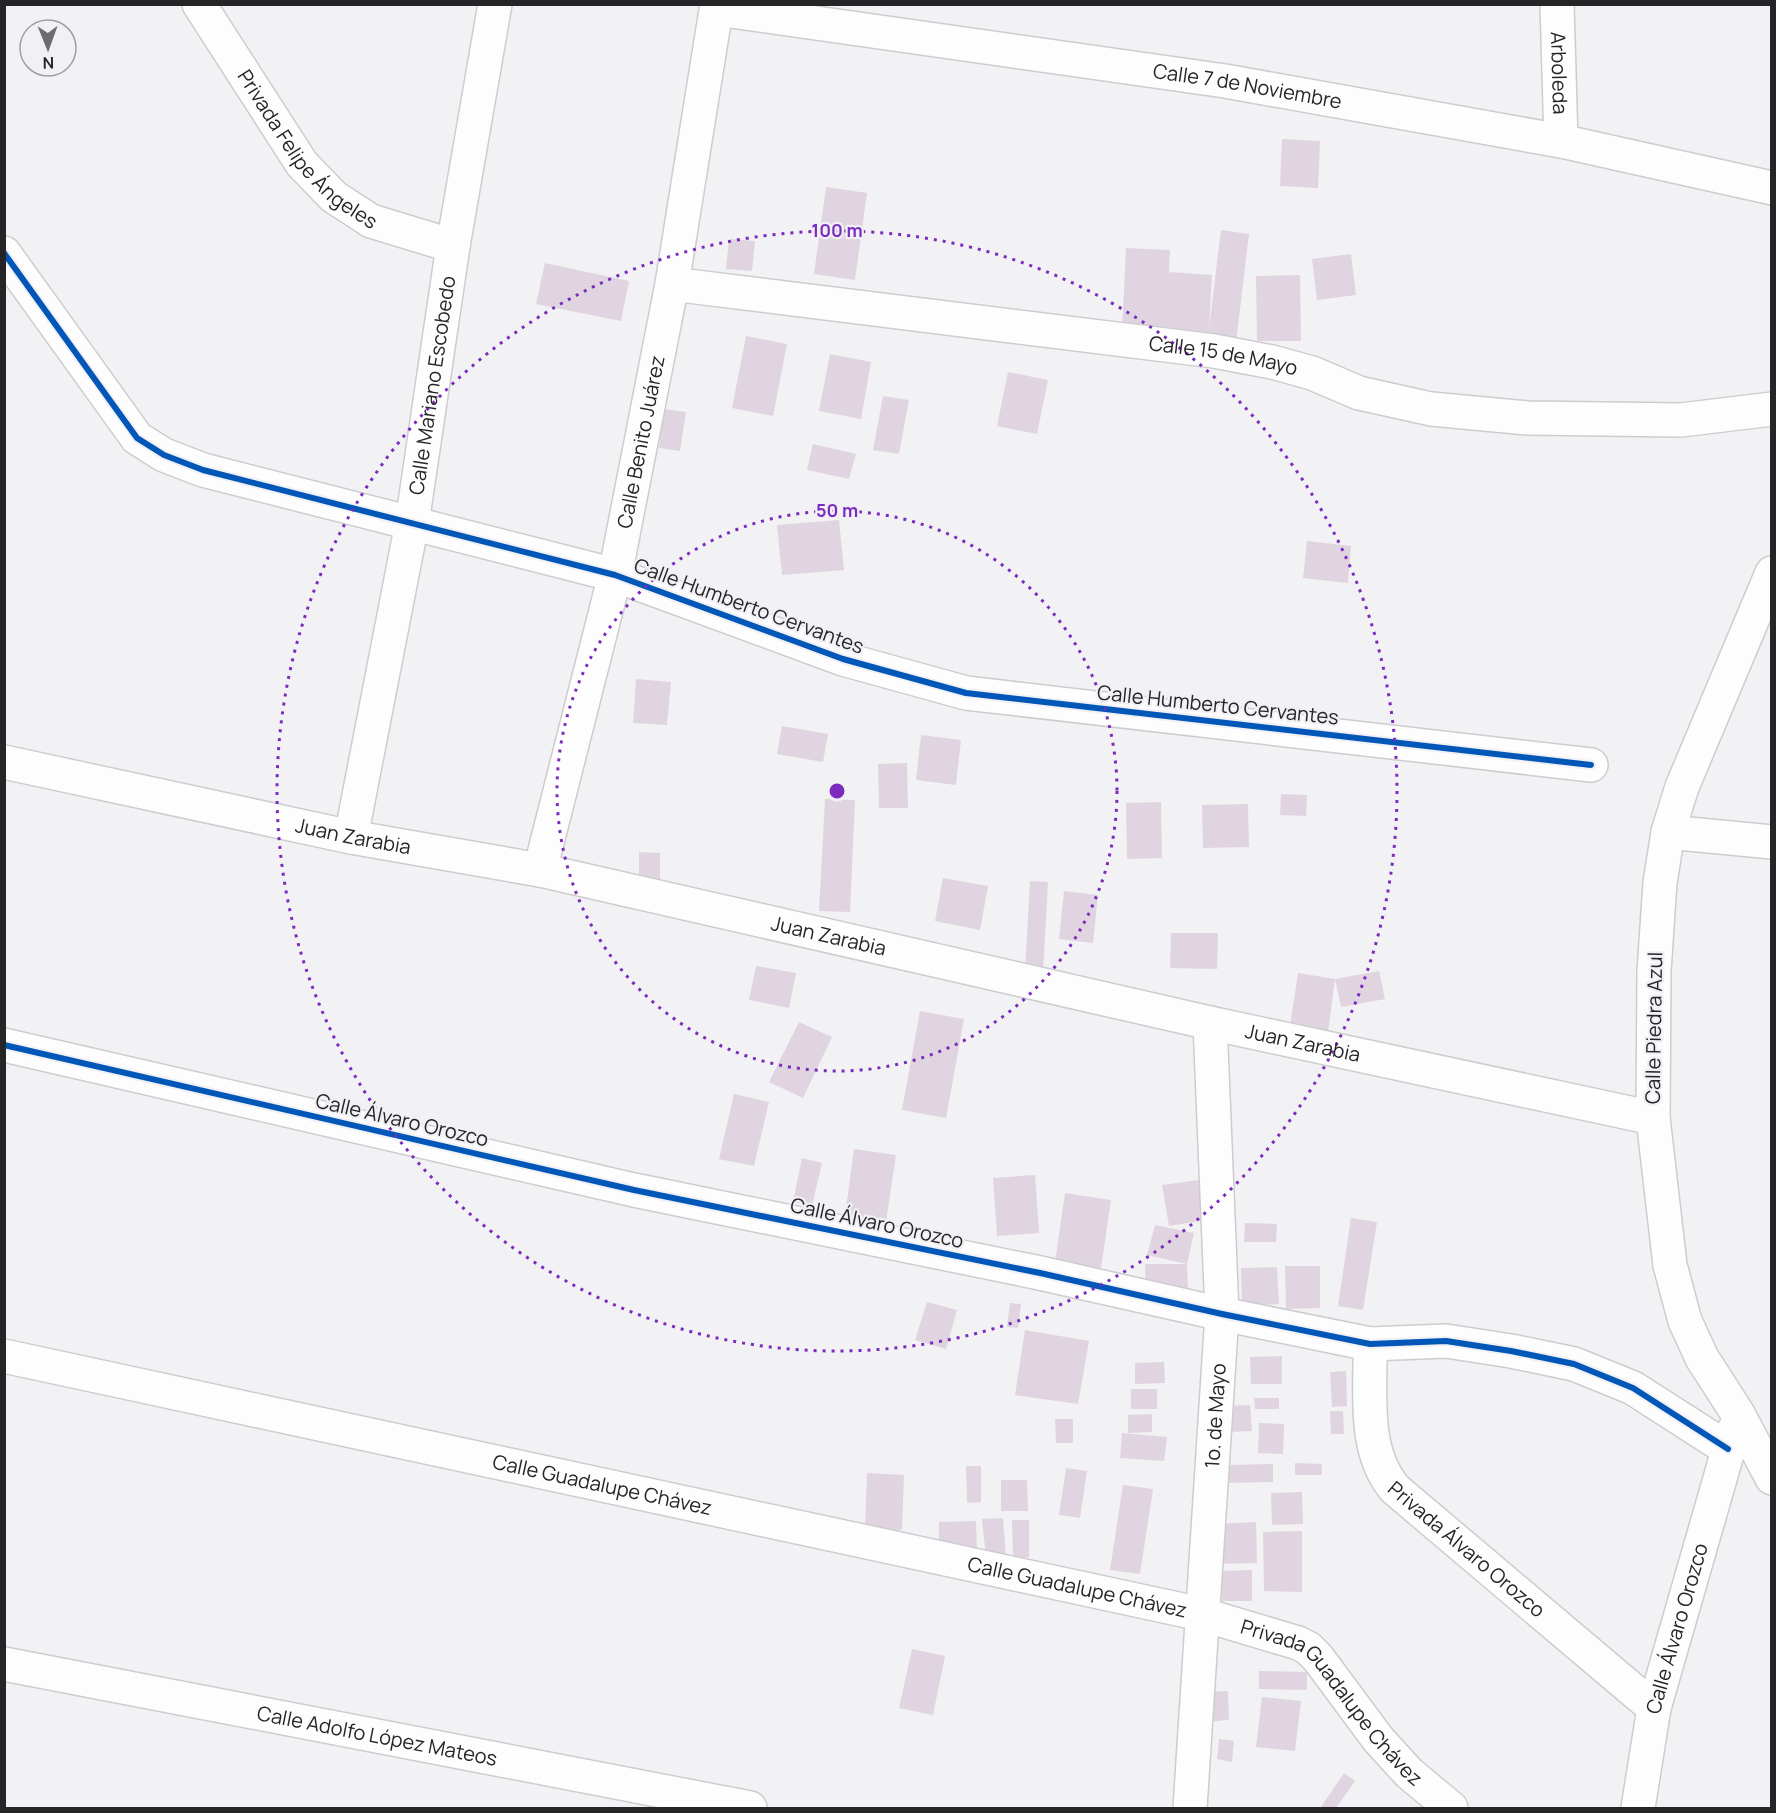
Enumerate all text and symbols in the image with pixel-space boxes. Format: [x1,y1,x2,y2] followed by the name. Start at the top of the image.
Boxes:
[18,18,78,78] north arrow
[1545,31,1574,115] street label: Arboleda
[42,52,54,74] text: N
[1151,57,1344,115] street label: Calle 7 de Noviembre
[232,64,383,235] street label: Privada Felipe Ángeles
[811,218,863,242] text: 100 m
[402,274,461,497] street label: Calle Mariano Escobedo
[1147,329,1301,382] street label: Calle 15 de Mayo
[610,353,671,531] street label: Calle Benito Juárez
[816,498,858,522] text: 50 m
[631,551,868,660] street label: Calle Humberto Cervantes
[1096,678,1340,731] street label: Calle Humberto Cervantes
[827,781,847,801] centre of rings
[293,811,413,860] street label: Juan Zarabia
[769,909,889,962] street label: Juan Zarabia
[1639,952,1668,1104] street label: Calle Piedra Azul
[1243,1017,1363,1068] street label: Juan Zarabia
[313,1086,491,1153] street label: Calle Álvaro Orozco
[788,1191,966,1254] street label: Calle Álvaro Orozco
[1198,1362,1232,1469] street label: 1o. de Mayo
[490,1448,715,1521] street label: Calle Guadalupe Chávez
[1382,1475,1551,1623] street label: Privada Álvaro Orozco
[1639,1540,1714,1717] street label: Calle Álvaro Orozco
[965,1550,1190,1624] street label: Calle Guadalupe Chávez
[1238,1613,1428,1792] street label: Privada Guadalupe Chávez
[255,1699,499,1772] street label: Calle Adolfo López Mateos

